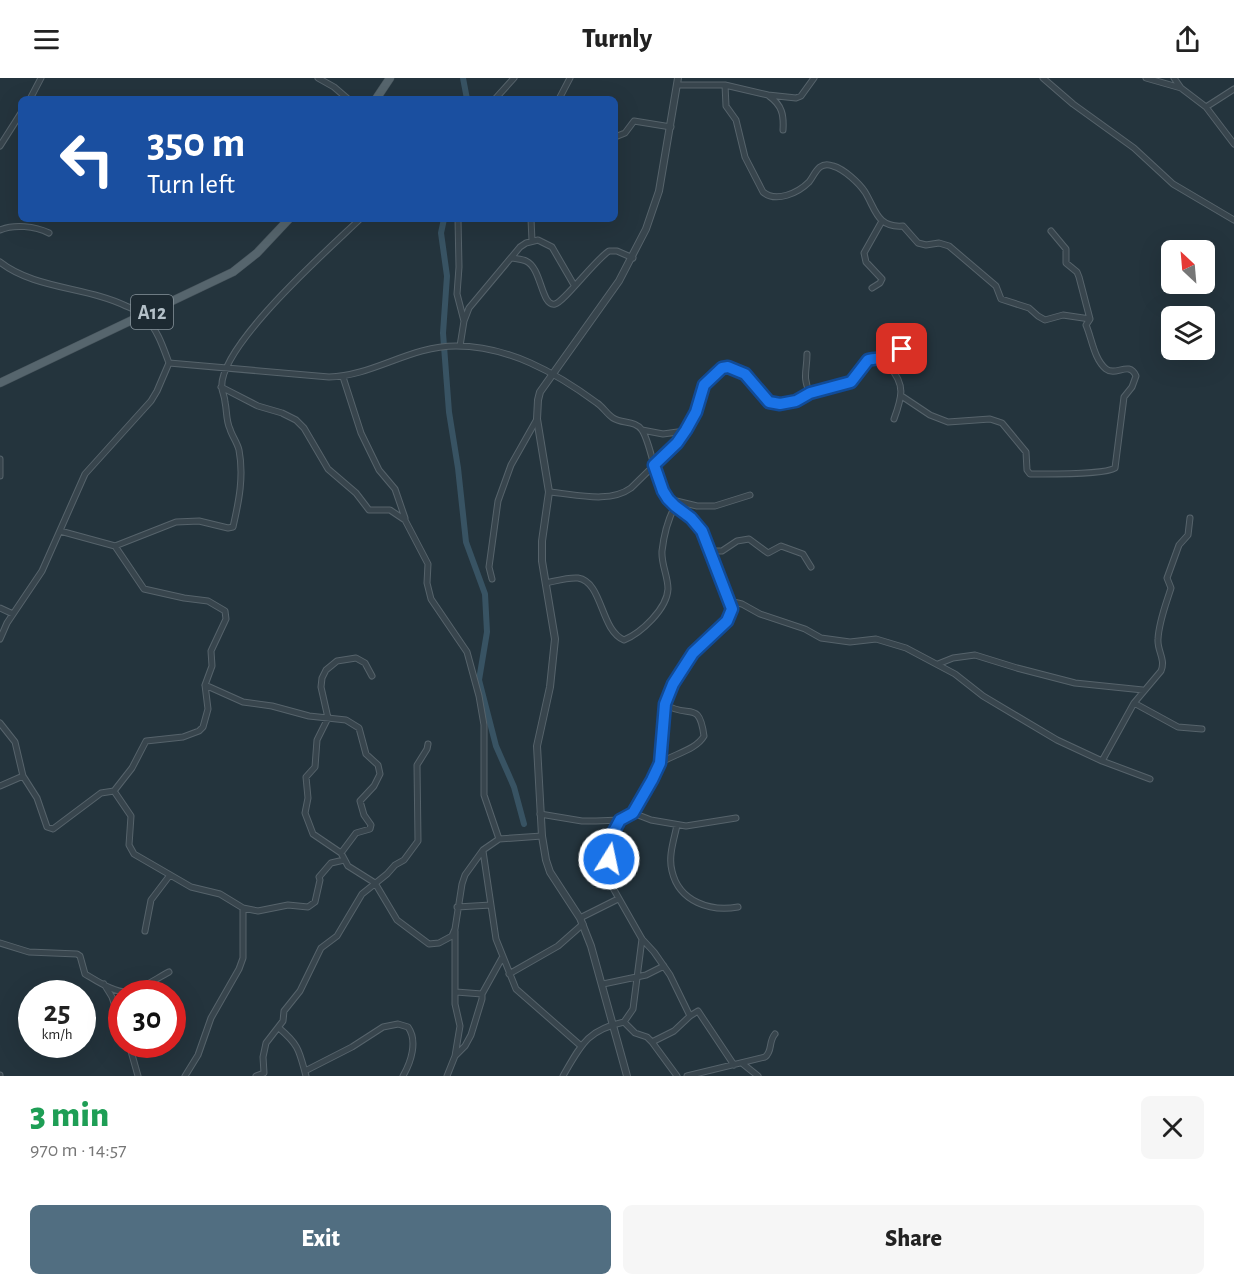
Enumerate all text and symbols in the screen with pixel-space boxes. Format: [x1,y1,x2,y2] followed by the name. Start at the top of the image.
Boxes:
[30,23,63,56] icon: menu
[1171,23,1204,56] icon: share
[582,25,652,52] text: Turnly
[48,120,126,198] icon: left
[147,122,245,164] text: 350 m
[147,171,235,198] text: Turn left
[1161,240,1215,294] north arrow
[1161,240,1215,360] map controls
[131,295,173,329] road number: A12
[1161,306,1215,360] button: layers
[876,323,927,374] pin
[885,332,918,365] icon: arrive
[577,827,641,891] position arrow
[108,980,186,1058] speed limit sign: 30
[43,997,71,1027] text: 25
[42,1027,72,1042] text: km/h
[1141,1096,1204,1159] button: close
[30,1097,109,1133] text: 3 min
[30,1140,127,1160] text: 970 m · 14:57
[30,1205,611,1274] button: Exit
[623,1205,1204,1274] button: Share

